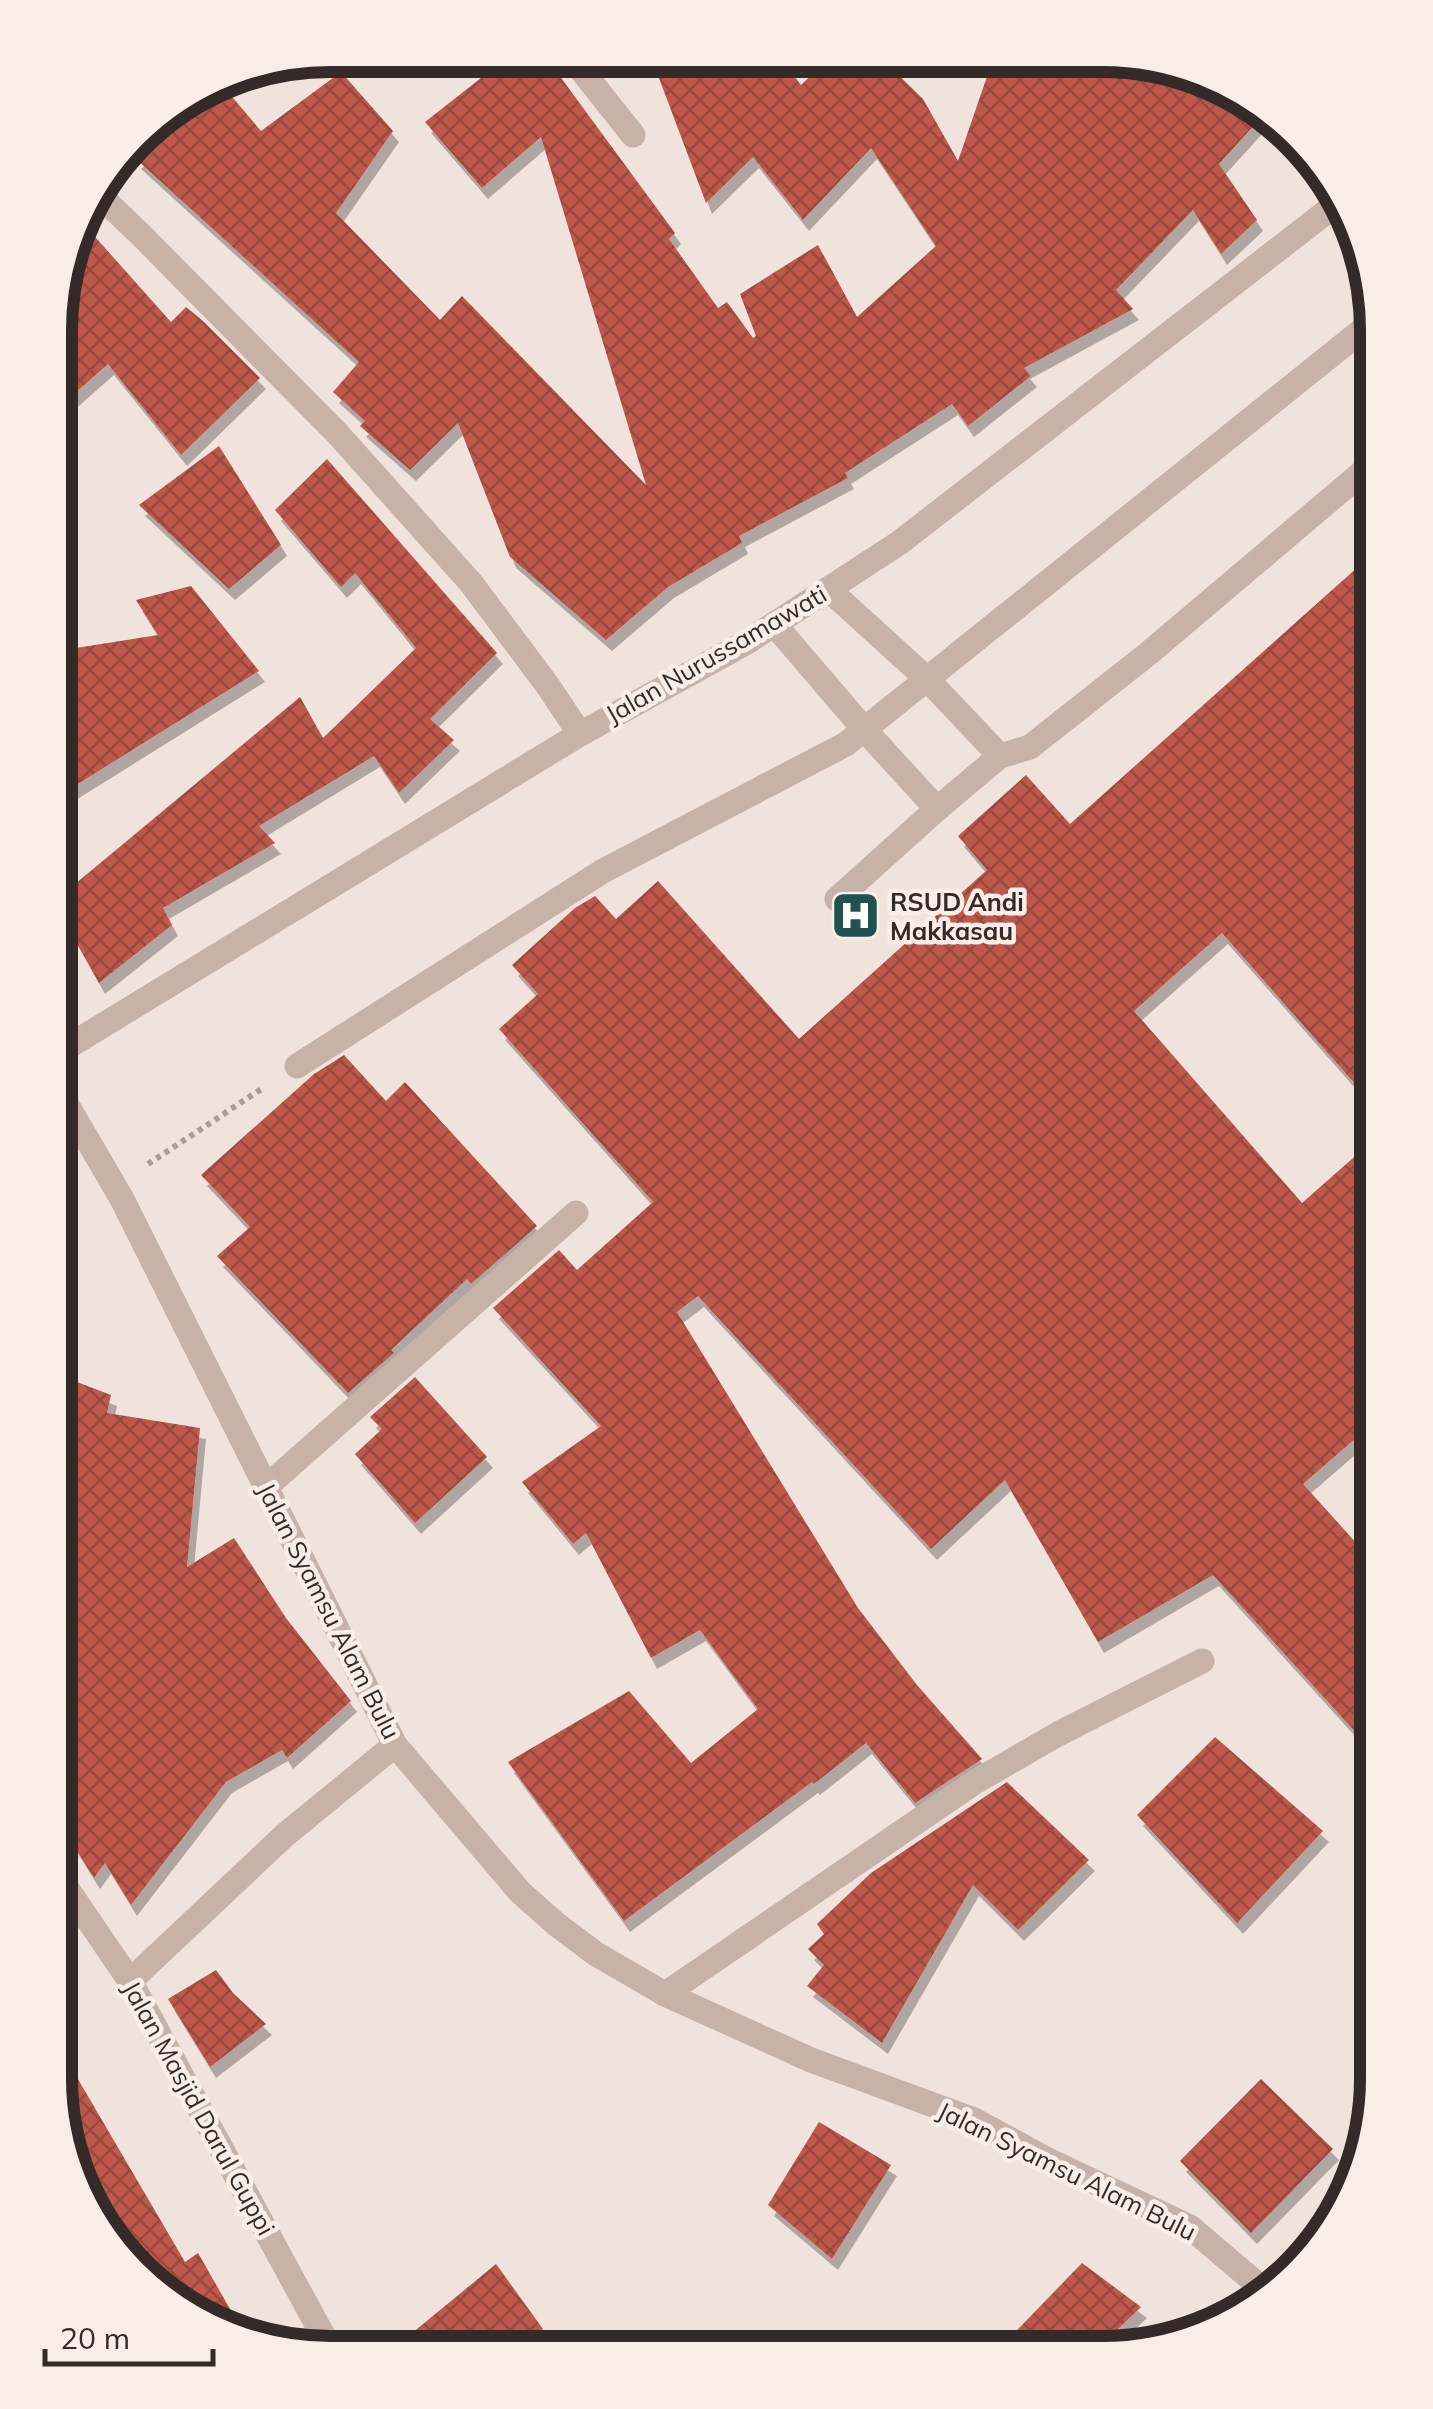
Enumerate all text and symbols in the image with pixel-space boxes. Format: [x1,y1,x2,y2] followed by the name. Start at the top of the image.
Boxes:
[600,578,832,729] street label: Jalan Nurussamawati
[890,886,1024,946] place label: RSUD Andi Makkasau
[829,890,881,942] hospital icon: RSUD Andi Makkasau
[251,1477,408,1744] street label: Jalan Syamsu Alam Bulu
[117,1975,282,2240] street label: Jalan Masjid Darul Guppi
[933,2094,1202,2247] street label: Jalan Syamsu Alam Bulu
[45,2304,212,2366] scale bar
[60,2319,130,2357] text: 20 m

